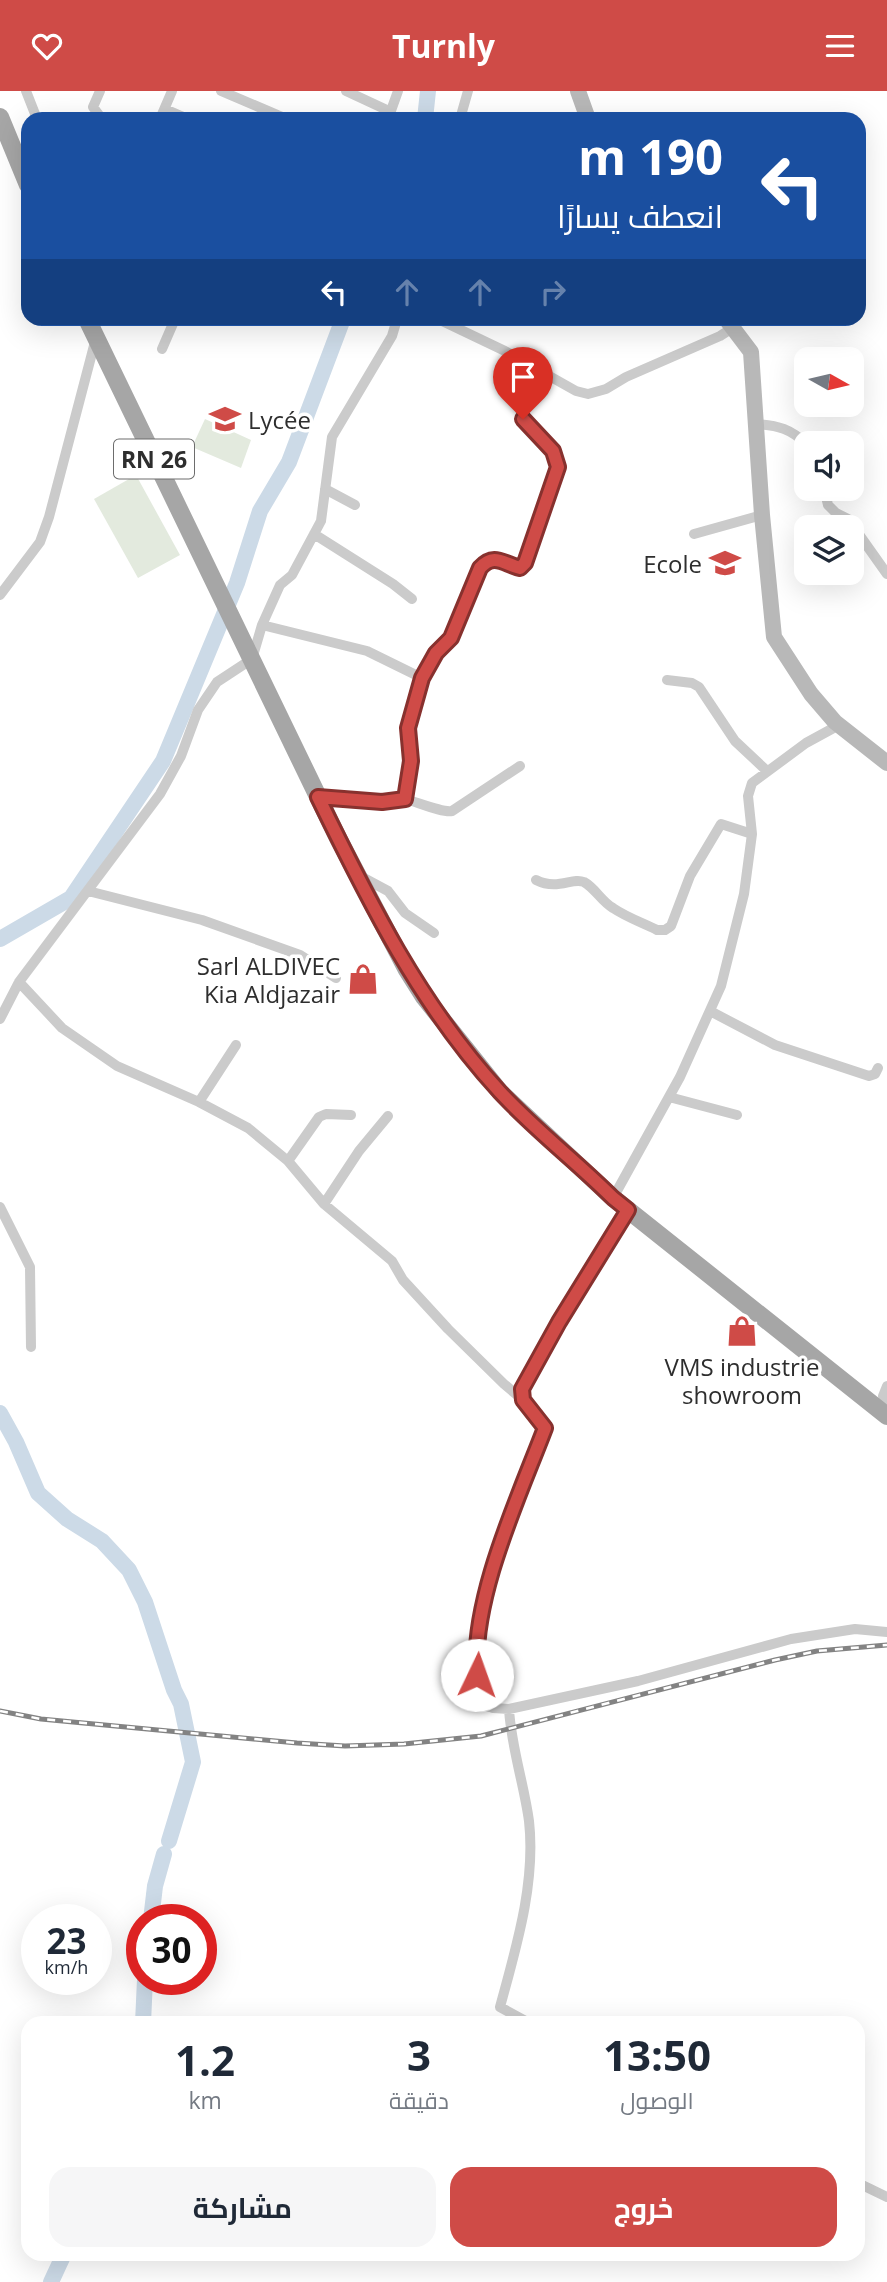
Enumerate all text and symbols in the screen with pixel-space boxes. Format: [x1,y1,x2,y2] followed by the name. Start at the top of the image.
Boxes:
[392,24,495,67] text: Turnly
[28,27,66,65] icon: heart
[821,27,859,65] icon: menu
[578,123,723,189] text: 190 m
[747,140,838,231] icon: left
[557,194,723,237] text: انعطف يسارًا
[315,273,353,311] icon: left
[388,273,426,311] icon: ahead
[461,273,499,311] icon: ahead
[534,273,572,311] icon: right
[493,347,553,419] pin
[794,347,864,417] north arrow
[794,347,864,585] map controls
[504,358,542,396] icon: arrive
[208,402,242,436] school or university icon: Lycée
[248,403,311,436] place label: Lycée
[794,431,864,501] button: sound
[114,439,194,479] road number: RN 26
[794,515,864,585] button: layers
[708,546,742,580] school or university icon: Ecole
[643,547,702,580] place label: Ecole
[197,949,340,1010] place label: Sarl ALDIVEC Kia Aldjazair
[346,962,380,996] shop icon: Sarl ALDIVEC Kia Aldjazair
[725,1314,759,1348] shop icon: VMS industrie showroom
[665,1350,819,1411] place label: VMS industrie showroom
[440,1638,514,1712] position arrow
[126,1904,217,1995] speed limit sign: 30
[46,1917,87,1964] text: 23
[45,1955,88,1979] text: km/h
[407,2026,431,2083] text: 3
[603,2026,711,2083] text: 13:50
[175,2031,235,2088] text: 1.2
[188,2084,222,2116] text: km
[389,2084,449,2116] text: دقيقة
[620,2084,694,2116] text: الوصول
[49,2167,436,2247] button: مشاركة
[450,2167,837,2247] button: خروج

